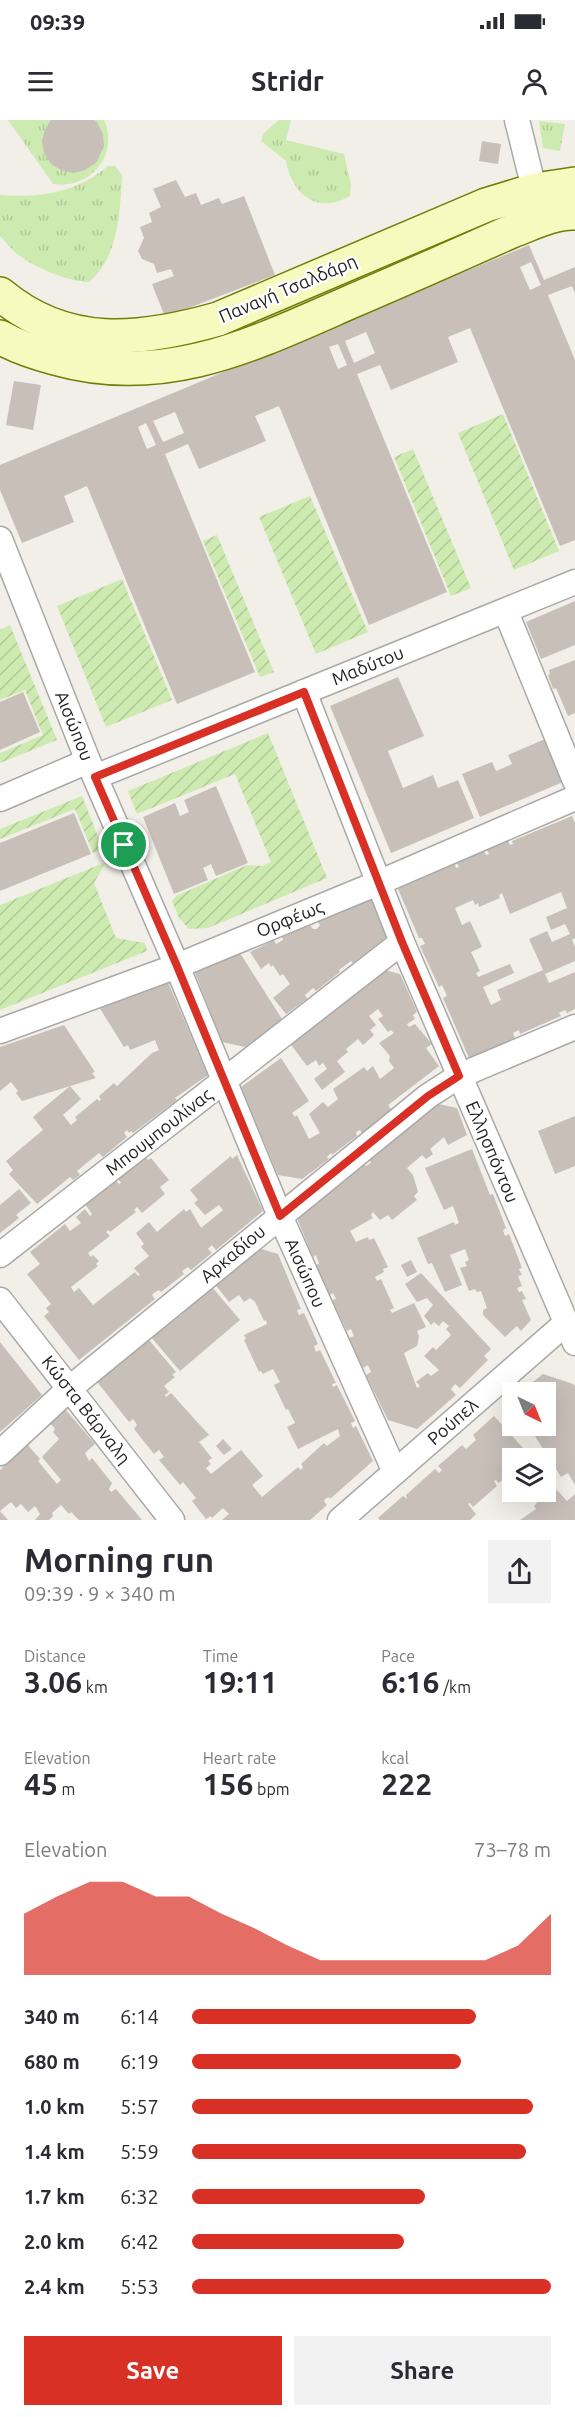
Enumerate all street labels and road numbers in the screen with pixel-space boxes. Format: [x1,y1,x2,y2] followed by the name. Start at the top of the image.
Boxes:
[216,250,360,326] street label: Παναγή Τσαλδάρη
[329,642,407,689] street label: Μαδύτου
[52,688,98,763] street label: Αισώπου
[253,896,326,941] street label: Ορφέως
[101,1083,216,1180] street label: Μπουμπουλίνας
[463,1098,523,1205] street label: Ελλησπόντου
[196,1220,269,1286] street label: Αρκαδίου
[282,1235,330,1310] street label: Αισώπου
[38,1351,135,1467] street label: Κώστα Βάρναλη
[423,1394,482,1448] street label: Ρούπελ

